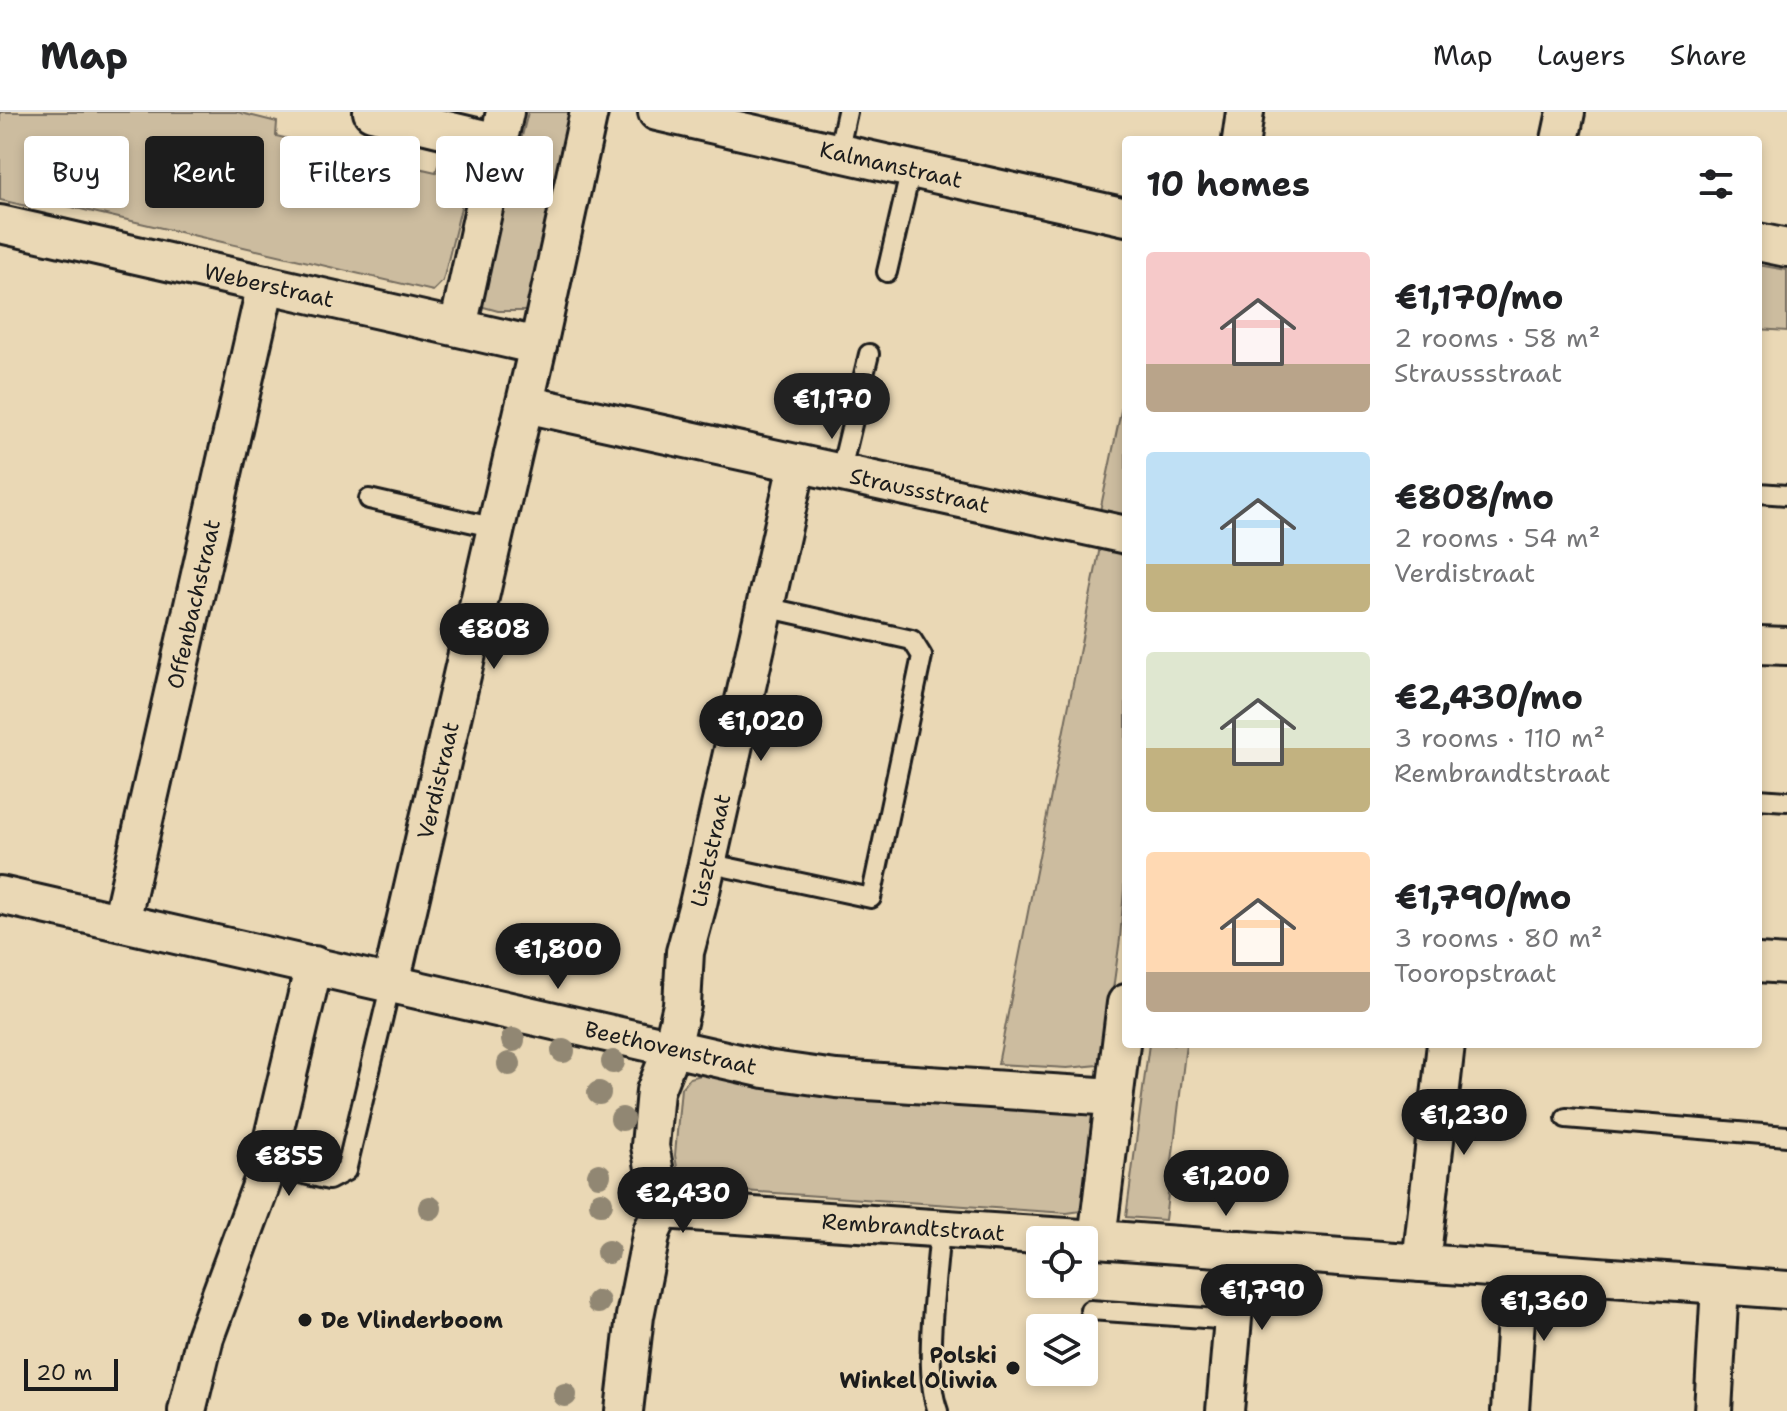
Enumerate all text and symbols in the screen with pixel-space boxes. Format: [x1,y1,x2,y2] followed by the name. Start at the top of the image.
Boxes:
[40,30,128,81] text: Map
[1433,36,1493,74] text: Map
[1537,36,1626,74] text: Layers
[1670,36,1747,74] text: Share
[817,135,965,195] street label: Kalmanstraat
[24,136,129,208] chip: Buy
[145,136,264,208] chip: Rent
[280,136,420,208] chip: Filters
[436,136,553,208] chip: New
[1146,161,1310,207] text: 10 homes
[1694,162,1738,206] icon: filters
[201,257,337,314] street label: Weberstraat
[1394,274,1564,320] text: €1,170/mo
[1210,284,1306,380] icon: home
[1394,320,1600,355] text: 2 rooms · 58 m²
[1394,355,1562,390] text: Straussstraat
[767,373,897,441] pin: €1,170
[792,381,872,416] text: €1,170
[847,461,992,520] street label: Straussstraat
[1394,474,1554,520] text: €808/mo
[1210,484,1306,580] icon: home
[160,517,227,692] street label: Offenbachstraat
[1394,520,1600,555] text: 2 rooms · 54 m²
[1394,555,1535,590] text: Verdistraat
[447,603,541,671] pin: €808
[458,611,530,646] text: €808
[1394,674,1583,720] text: €2,430/mo
[1210,684,1306,780] icon: home
[696,695,826,763] pin: €1,020
[717,703,805,738] text: €1,020
[411,719,466,842] street label: Verdistraat
[1394,720,1605,755] text: 3 rooms · 110 m²
[1394,755,1611,790] text: Rembrandtstraat
[684,791,737,910] street label: Lisztstraat
[1394,874,1572,920] text: €1,790/mo
[1210,884,1306,980] icon: home
[1394,920,1603,955] text: 3 rooms · 80 m²
[493,923,623,991] pin: €1,800
[514,931,602,966] text: €1,800
[1394,955,1557,990] text: Tooropstraat
[582,1014,760,1082] street label: Beethovenstraat
[1399,1089,1529,1157] pin: €1,230
[1420,1097,1508,1132] text: €1,230
[242,1130,336,1198] pin: €855
[255,1138,323,1173] text: €855
[1161,1150,1291,1218] pin: €1,200
[1182,1158,1270,1193] text: €1,200
[618,1167,748,1235] pin: €2,430
[635,1175,731,1210] text: €2,430
[821,1207,1006,1248] street label: Rembrandtstraat
[1026,1226,1098,1386] map controls
[1026,1226,1098,1298] button: locate
[1197,1264,1327,1332] pin: €1,790
[1219,1272,1305,1307] text: €1,790
[1479,1275,1609,1343] pin: €1,360
[1499,1283,1589,1318] text: €1,360
[321,1306,503,1335] place label: De Vlinderboom
[296,1311,314,1329] marker: De Vlinderboom
[1026,1314,1098,1386] button: layers
[839,1341,997,1395] place label: Polski Winkel Oliwia
[24,1355,118,1391] scale bar
[36,1358,93,1387] text: 20 m
[1004,1359,1022,1377] marker: Polski Winkel Oliwia

